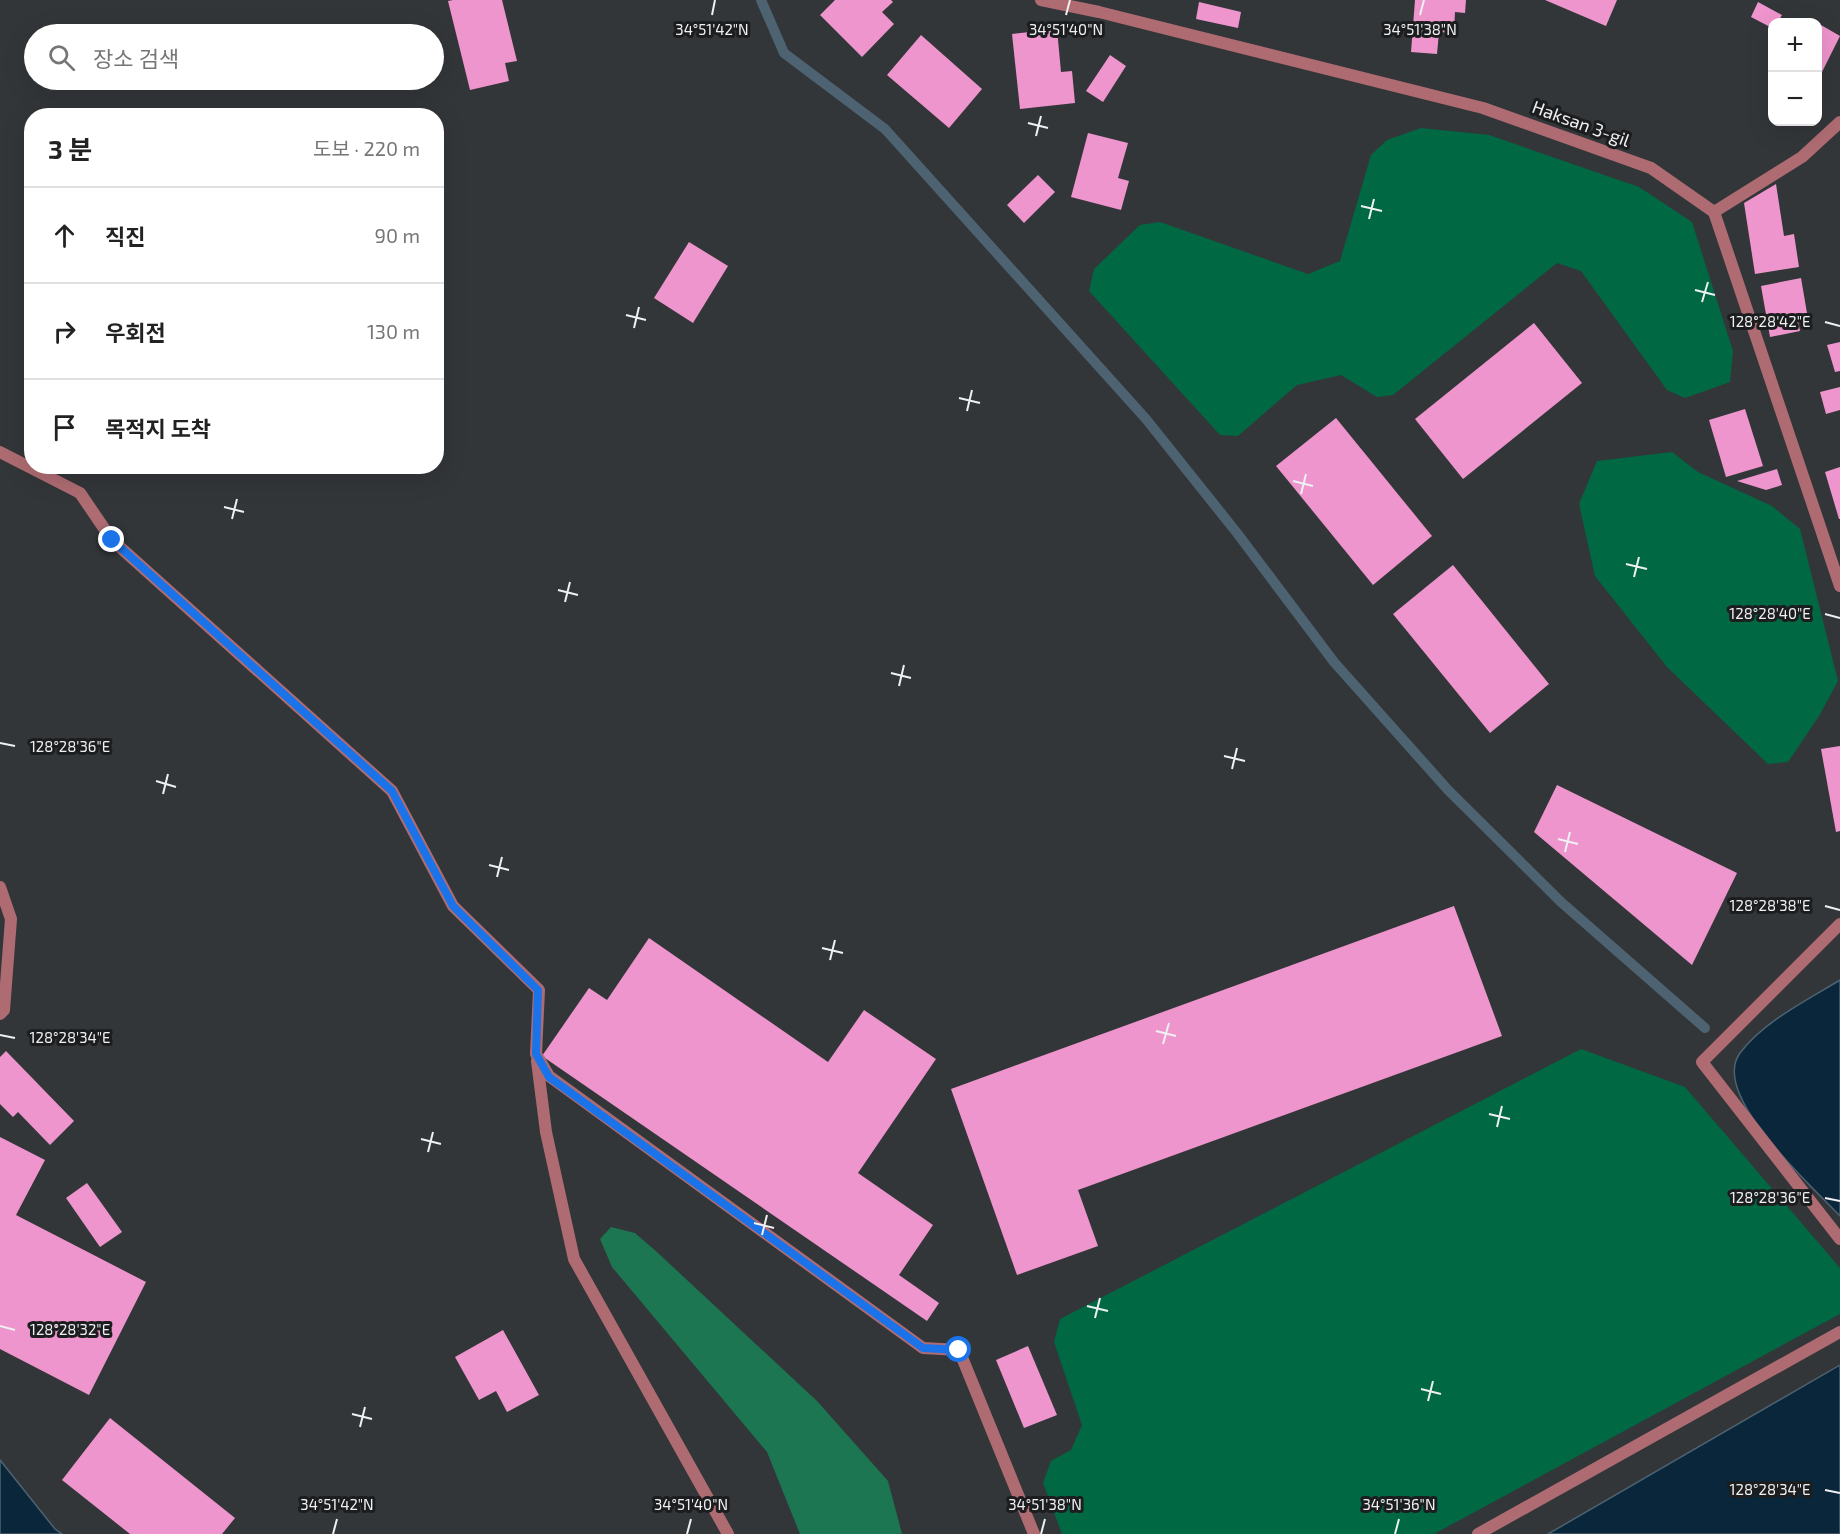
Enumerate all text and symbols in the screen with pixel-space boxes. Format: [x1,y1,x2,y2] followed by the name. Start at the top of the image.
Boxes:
[1768,18,1822,126] map controls
[1768,18,1822,72] button: +
[675,20,749,38] text: 34°51'42"N
[1029,20,1103,38] text: 34°51'40"N
[1383,20,1457,38] text: 34°51'38"N
[24,24,444,90] search box
[45,41,78,74] icon: search
[93,45,179,71] text: 장소 검색
[1768,72,1822,126] button: −
[1529,95,1634,151] street label: Haksan 3-gil
[48,133,92,164] text: 3 분
[313,136,420,160] text: 도보 · 220 m
[48,219,81,252] icon: ahead
[105,223,145,249] text: 직진
[375,223,420,247] text: 90 m
[1730,312,1810,330] text: 128°28'42"E
[48,315,81,348] icon: right
[105,319,166,345] text: 우회전
[367,319,420,343] text: 130 m
[48,411,81,444] icon: arrive
[105,415,211,441] text: 목적지 도착
[98,526,124,552] route end
[1729,604,1811,622] text: 128°28'40"E
[30,737,110,755] text: 128°28'36"E
[1730,896,1810,914] text: 128°28'38"E
[30,1028,110,1046] text: 128°28'34"E
[1730,1188,1810,1206] text: 128°28'36"E
[30,1320,110,1338] text: 128°28'32"E
[945,1336,971,1362] route start
[1730,1480,1810,1498] text: 128°28'34"E
[300,1495,374,1513] text: 34°51'42"N
[654,1495,728,1513] text: 34°51'40"N
[1008,1495,1082,1513] text: 34°51'38"N
[1363,1495,1435,1513] text: 34°51'36"N

